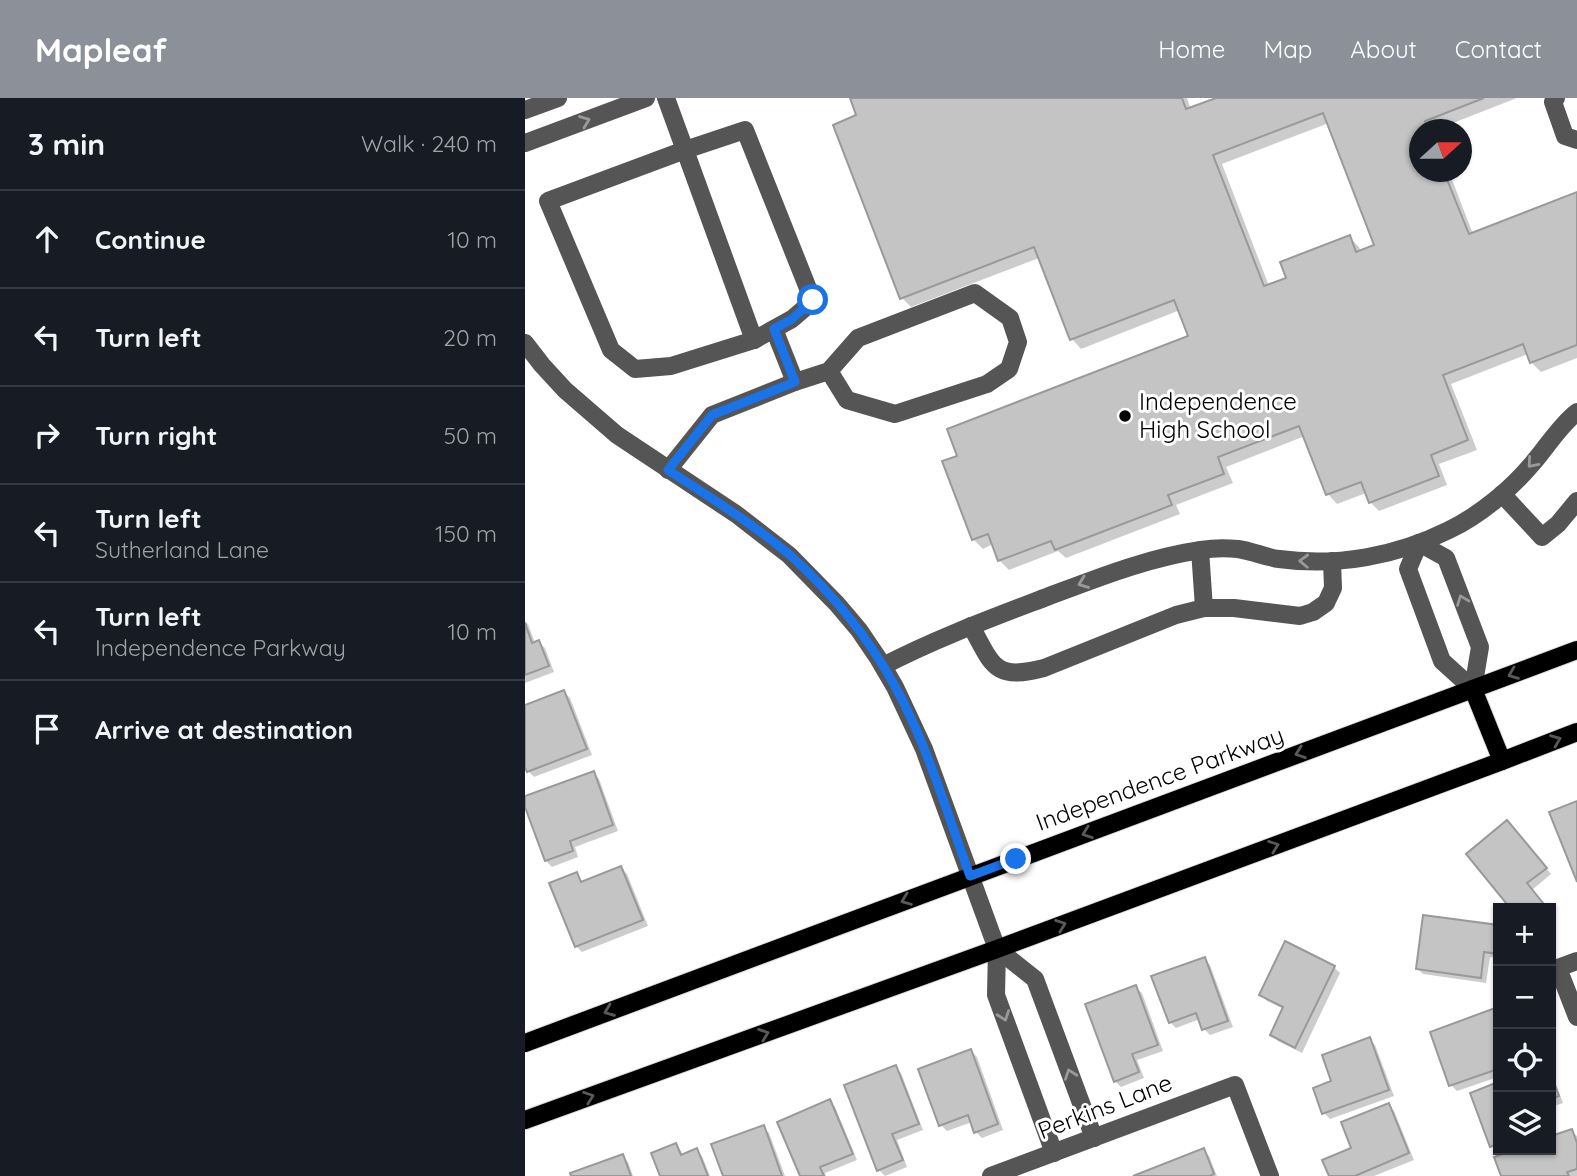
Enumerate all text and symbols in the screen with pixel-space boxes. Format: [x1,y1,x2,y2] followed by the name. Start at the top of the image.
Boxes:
[35,29,167,70] text: Mapleaf
[1158,34,1225,64] text: Home
[1263,34,1312,64] text: Map
[1350,34,1417,64] text: About
[1455,34,1542,64] text: Contact
[579,115,591,129] one-way arrow
[1409,119,1472,182] north arrow
[28,125,105,163] text: 3 min
[361,129,497,158] text: Walk · 240 m
[28,220,66,258] icon: ahead
[95,223,206,256] text: Continue
[448,225,497,254] text: 10 m
[797,284,828,315] route start
[28,318,66,356] icon: left
[95,321,202,354] text: Turn left
[443,323,497,352] text: 20 m
[1139,386,1297,444] place label: Independence High School
[1117,408,1133,424] marker: Independence High School
[28,416,66,454] icon: right
[95,419,217,452] text: Turn right
[444,421,497,450] text: 50 m
[1528,455,1540,468] one-way arrow
[95,502,202,535] text: Turn left
[28,514,66,552] icon: left
[435,519,497,548] text: 150 m
[95,535,269,564] text: Sutherland Lane
[1298,553,1309,569] one-way arrow
[1078,575,1090,589] one-way arrow
[1456,595,1470,607] one-way arrow
[95,600,202,633] text: Turn left
[28,612,66,650] icon: left
[448,617,497,646] text: 10 m
[95,633,346,662] text: Independence Parkway
[1508,665,1520,679] one-way arrow
[28,710,66,748] icon: arrive
[95,713,353,746] text: Arrive at destination
[1032,719,1288,837] street label: Independence Parkway
[1549,735,1561,749] one-way arrow
[1294,745,1306,759] one-way arrow
[1081,824,1093,838] one-way arrow
[1267,840,1279,854] one-way arrow
[1000,843,1031,874] route end
[901,891,913,905] one-way arrow
[1493,903,1556,1155] map controls
[1493,903,1556,966] button: +
[1054,920,1066,934] one-way arrow
[1493,966,1556,1029] button: −
[604,1003,616,1017] one-way arrow
[995,1009,1009,1021] one-way arrow
[757,1028,769,1042] one-way arrow
[1493,1029,1556,1092] button: locate
[1033,1067,1176,1145] street label: Perkins Lane
[1065,1068,1079,1080] one-way arrow
[583,1091,595,1105] one-way arrow
[1493,1092,1556,1155] button: layers

